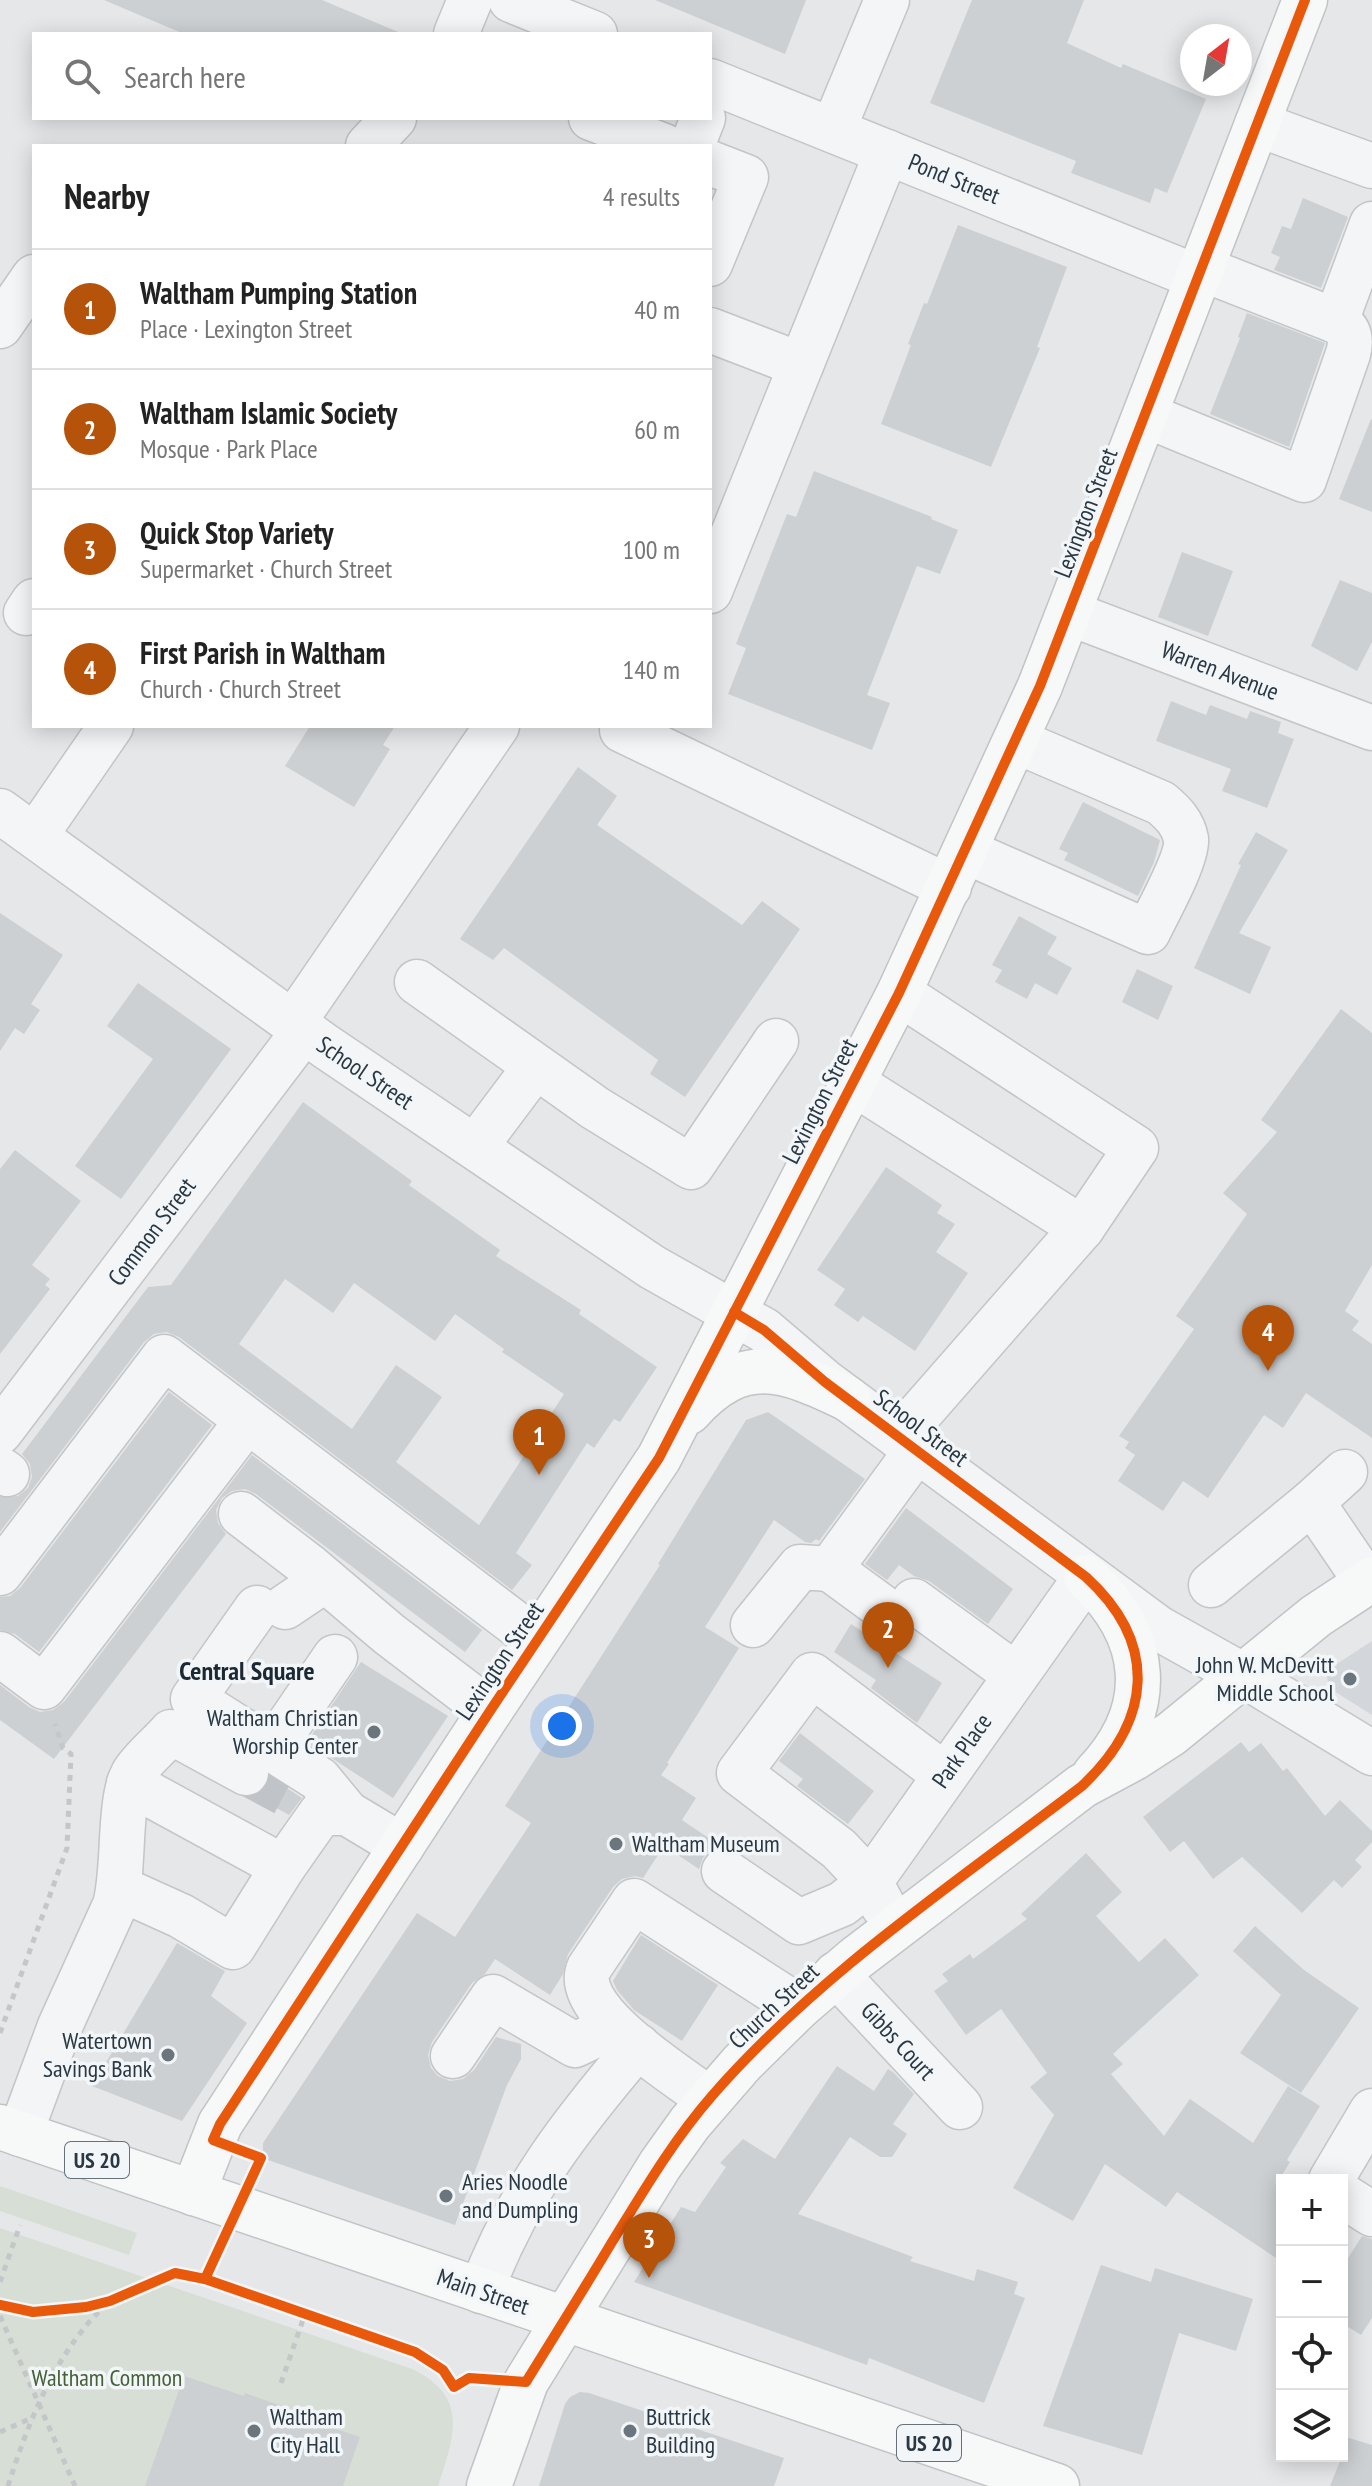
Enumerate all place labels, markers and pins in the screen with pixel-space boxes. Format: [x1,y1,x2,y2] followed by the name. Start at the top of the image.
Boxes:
[1242,1305,1294,1371] pin: 4
[513,1409,565,1475] pin: 1
[862,1602,914,1668] pin: 2
[1195,1649,1334,1708] place label: John W. McDevitt Middle School
[1341,1670,1359,1688] marker: John W. McDevitt Middle School
[207,1702,358,1761] place label: Waltham Christian Worship Center
[365,1723,383,1741] marker: Waltham Christian Worship Center
[632,1828,780,1859] place label: Waltham Museum
[607,1835,625,1853] marker: Waltham Museum
[43,2025,153,2084] place label: Watertown Savings Bank
[159,2046,177,2064] marker: Watertown Savings Bank
[462,2166,578,2225] place label: Aries Noodle and Dumpling
[437,2187,455,2205] marker: Aries Noodle and Dumpling
[623,2212,675,2278] pin: 3
[270,2401,343,2460] place label: Waltham City Hall
[646,2401,715,2460] place label: Buttrick Building
[245,2422,263,2440] marker: Waltham City Hall
[621,2422,639,2440] marker: Buttrick Building

